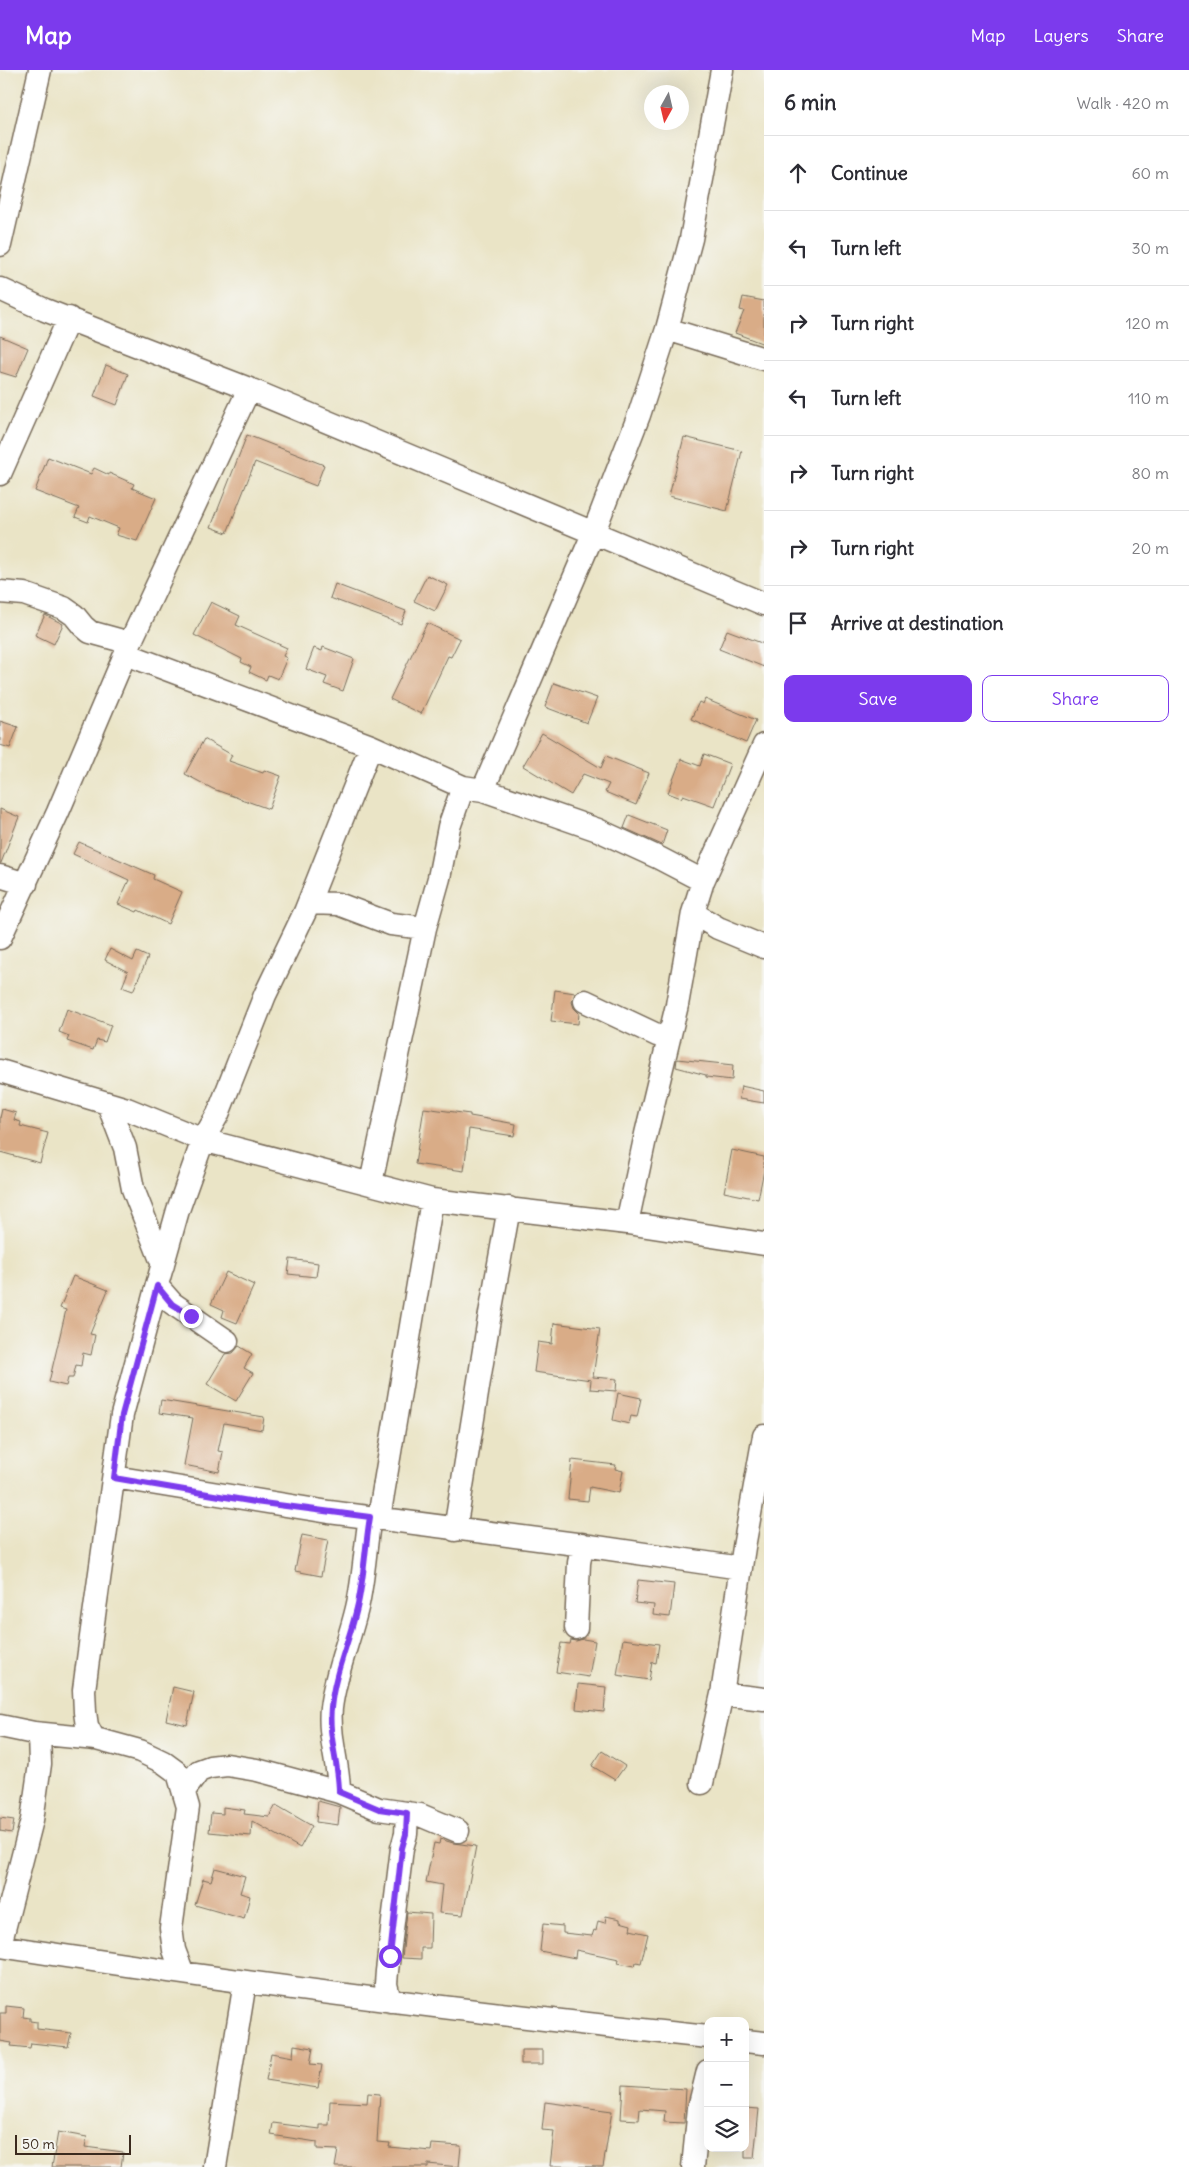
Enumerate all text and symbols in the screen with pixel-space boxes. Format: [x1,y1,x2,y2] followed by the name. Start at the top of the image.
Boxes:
[25,20,72,50] text: Map
[970,24,1005,47] text: Map
[1033,24,1089,47] text: Layers
[1117,24,1164,47] text: Share
[644,85,689,130] north arrow
[784,89,836,116] text: 6 min
[1077,93,1169,113] text: Walk · 420 m
[784,159,812,187] icon: ahead
[831,161,908,185] text: Continue
[1131,163,1169,183] text: 60 m
[784,234,812,262] icon: left
[831,236,901,260] text: Turn left
[1132,238,1169,258] text: 30 m
[784,309,812,337] icon: right
[831,311,914,335] text: Turn right
[1126,313,1169,333] text: 120 m
[784,384,812,412] icon: left
[831,386,901,410] text: Turn left
[1128,388,1169,408] text: 110 m
[784,459,812,487] icon: right
[831,461,914,485] text: Turn right
[1131,463,1169,483] text: 80 m
[784,534,812,562] icon: right
[831,536,914,560] text: Turn right
[1132,538,1169,558] text: 20 m
[784,609,812,637] icon: arrive
[831,611,1004,635] text: Arrive at destination
[784,675,972,722] button: Save
[982,675,1169,722] button: Share
[180,1305,203,1328] route end
[379,1945,402,1968] route start
[704,2017,749,2152] map controls
[704,2017,749,2062] button: +
[704,2062,749,2107] button: −
[704,2107,749,2152] button: layers
[15,2132,131,2155] scale bar
[22,2135,55,2153] text: 50 m

